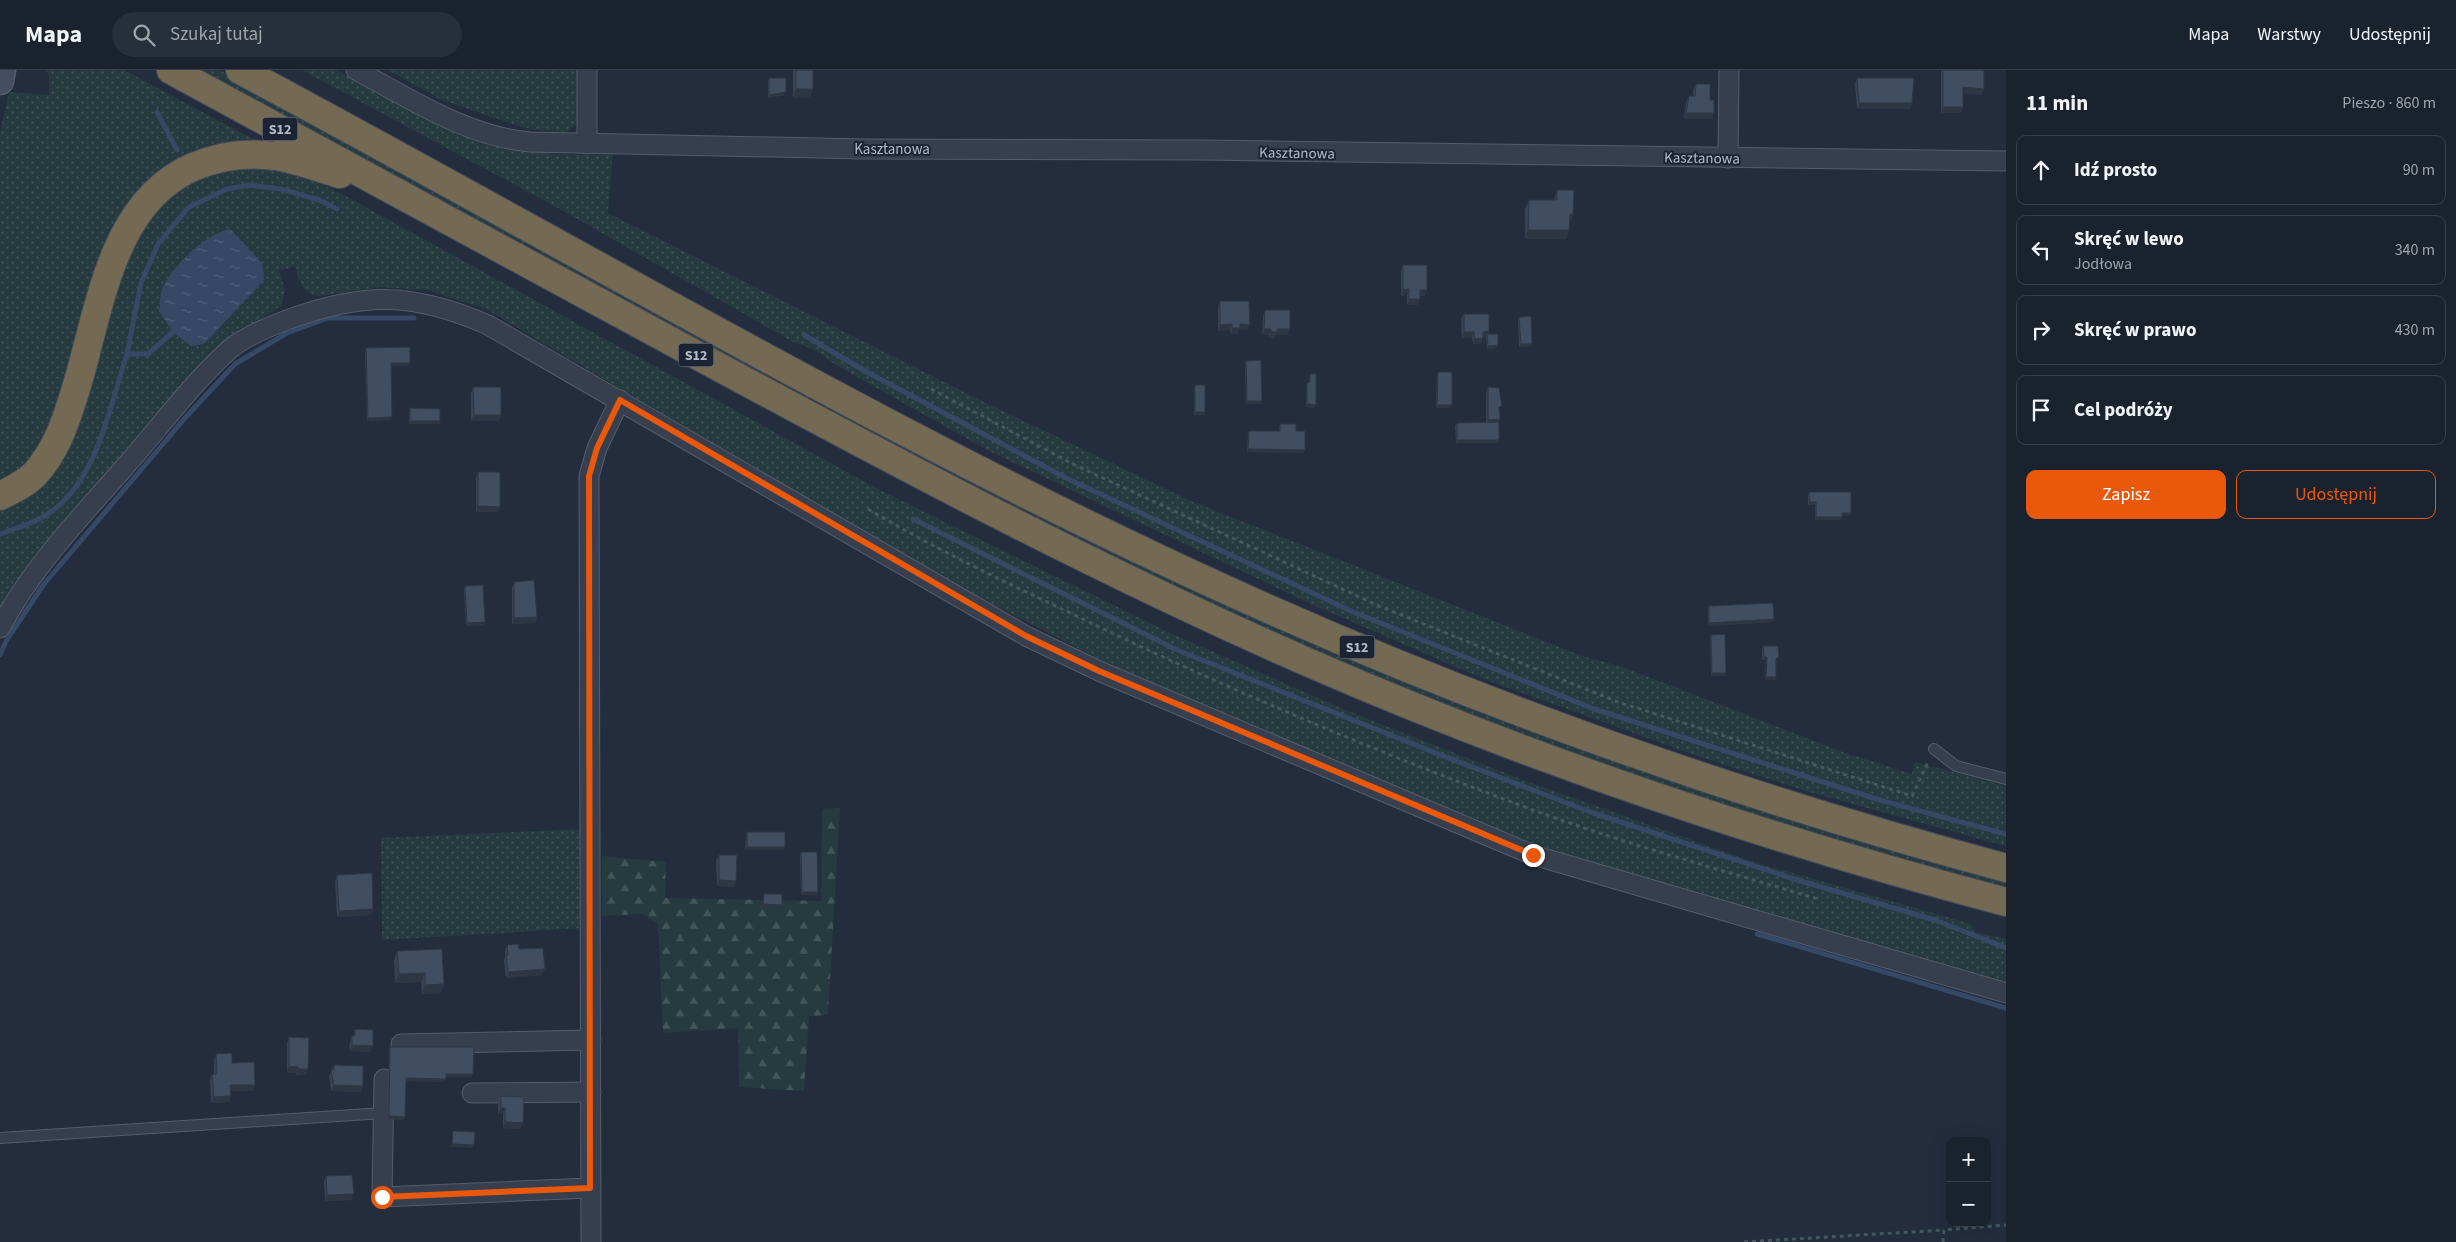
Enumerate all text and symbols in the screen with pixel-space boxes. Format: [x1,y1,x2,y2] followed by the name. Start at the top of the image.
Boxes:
[112,12,462,57] search box
[25,17,82,52] text: Mapa
[130,21,158,49] icon: search
[170,21,263,48] text: Szukaj tutaj
[2188,22,2229,47] text: Mapa
[2257,22,2321,47] text: Warstwy
[2349,22,2431,47] text: Udostępnij
[2026,88,2088,118] text: 11 min
[2342,92,2436,114] text: Pieszo · 860 m
[262,118,298,140] road number: S12
[854,139,930,160] street label: Kasztanowa
[1259,142,1335,165] street label: Kasztanowa
[1664,147,1740,170] street label: Kasztanowa
[2027,156,2055,184] icon: ahead
[2074,157,2157,184] text: Idź prosto
[2403,159,2435,181] text: 90 m
[2074,226,2184,253] text: Skręć w lewo
[2027,236,2055,264] icon: left
[2395,239,2435,261] text: 340 m
[2074,253,2132,275] text: Jodłowa
[2027,316,2055,344] icon: right
[2074,317,2196,344] text: Skręć w prawo
[2395,319,2435,341] text: 430 m
[678,344,714,366] road number: S12
[2027,396,2055,424] icon: arrive
[2074,397,2173,424] text: Cel podróży
[2026,470,2226,519] button: Zapisz
[2236,470,2436,519] button: Udostępnij
[1340,636,1374,658] road number: S12
[1522,844,1545,867] route end
[1946,1137,1991,1227] map controls
[1946,1137,1991,1182] button: +
[1946,1182,1991,1227] button: −
[371,1186,394,1209] route start

